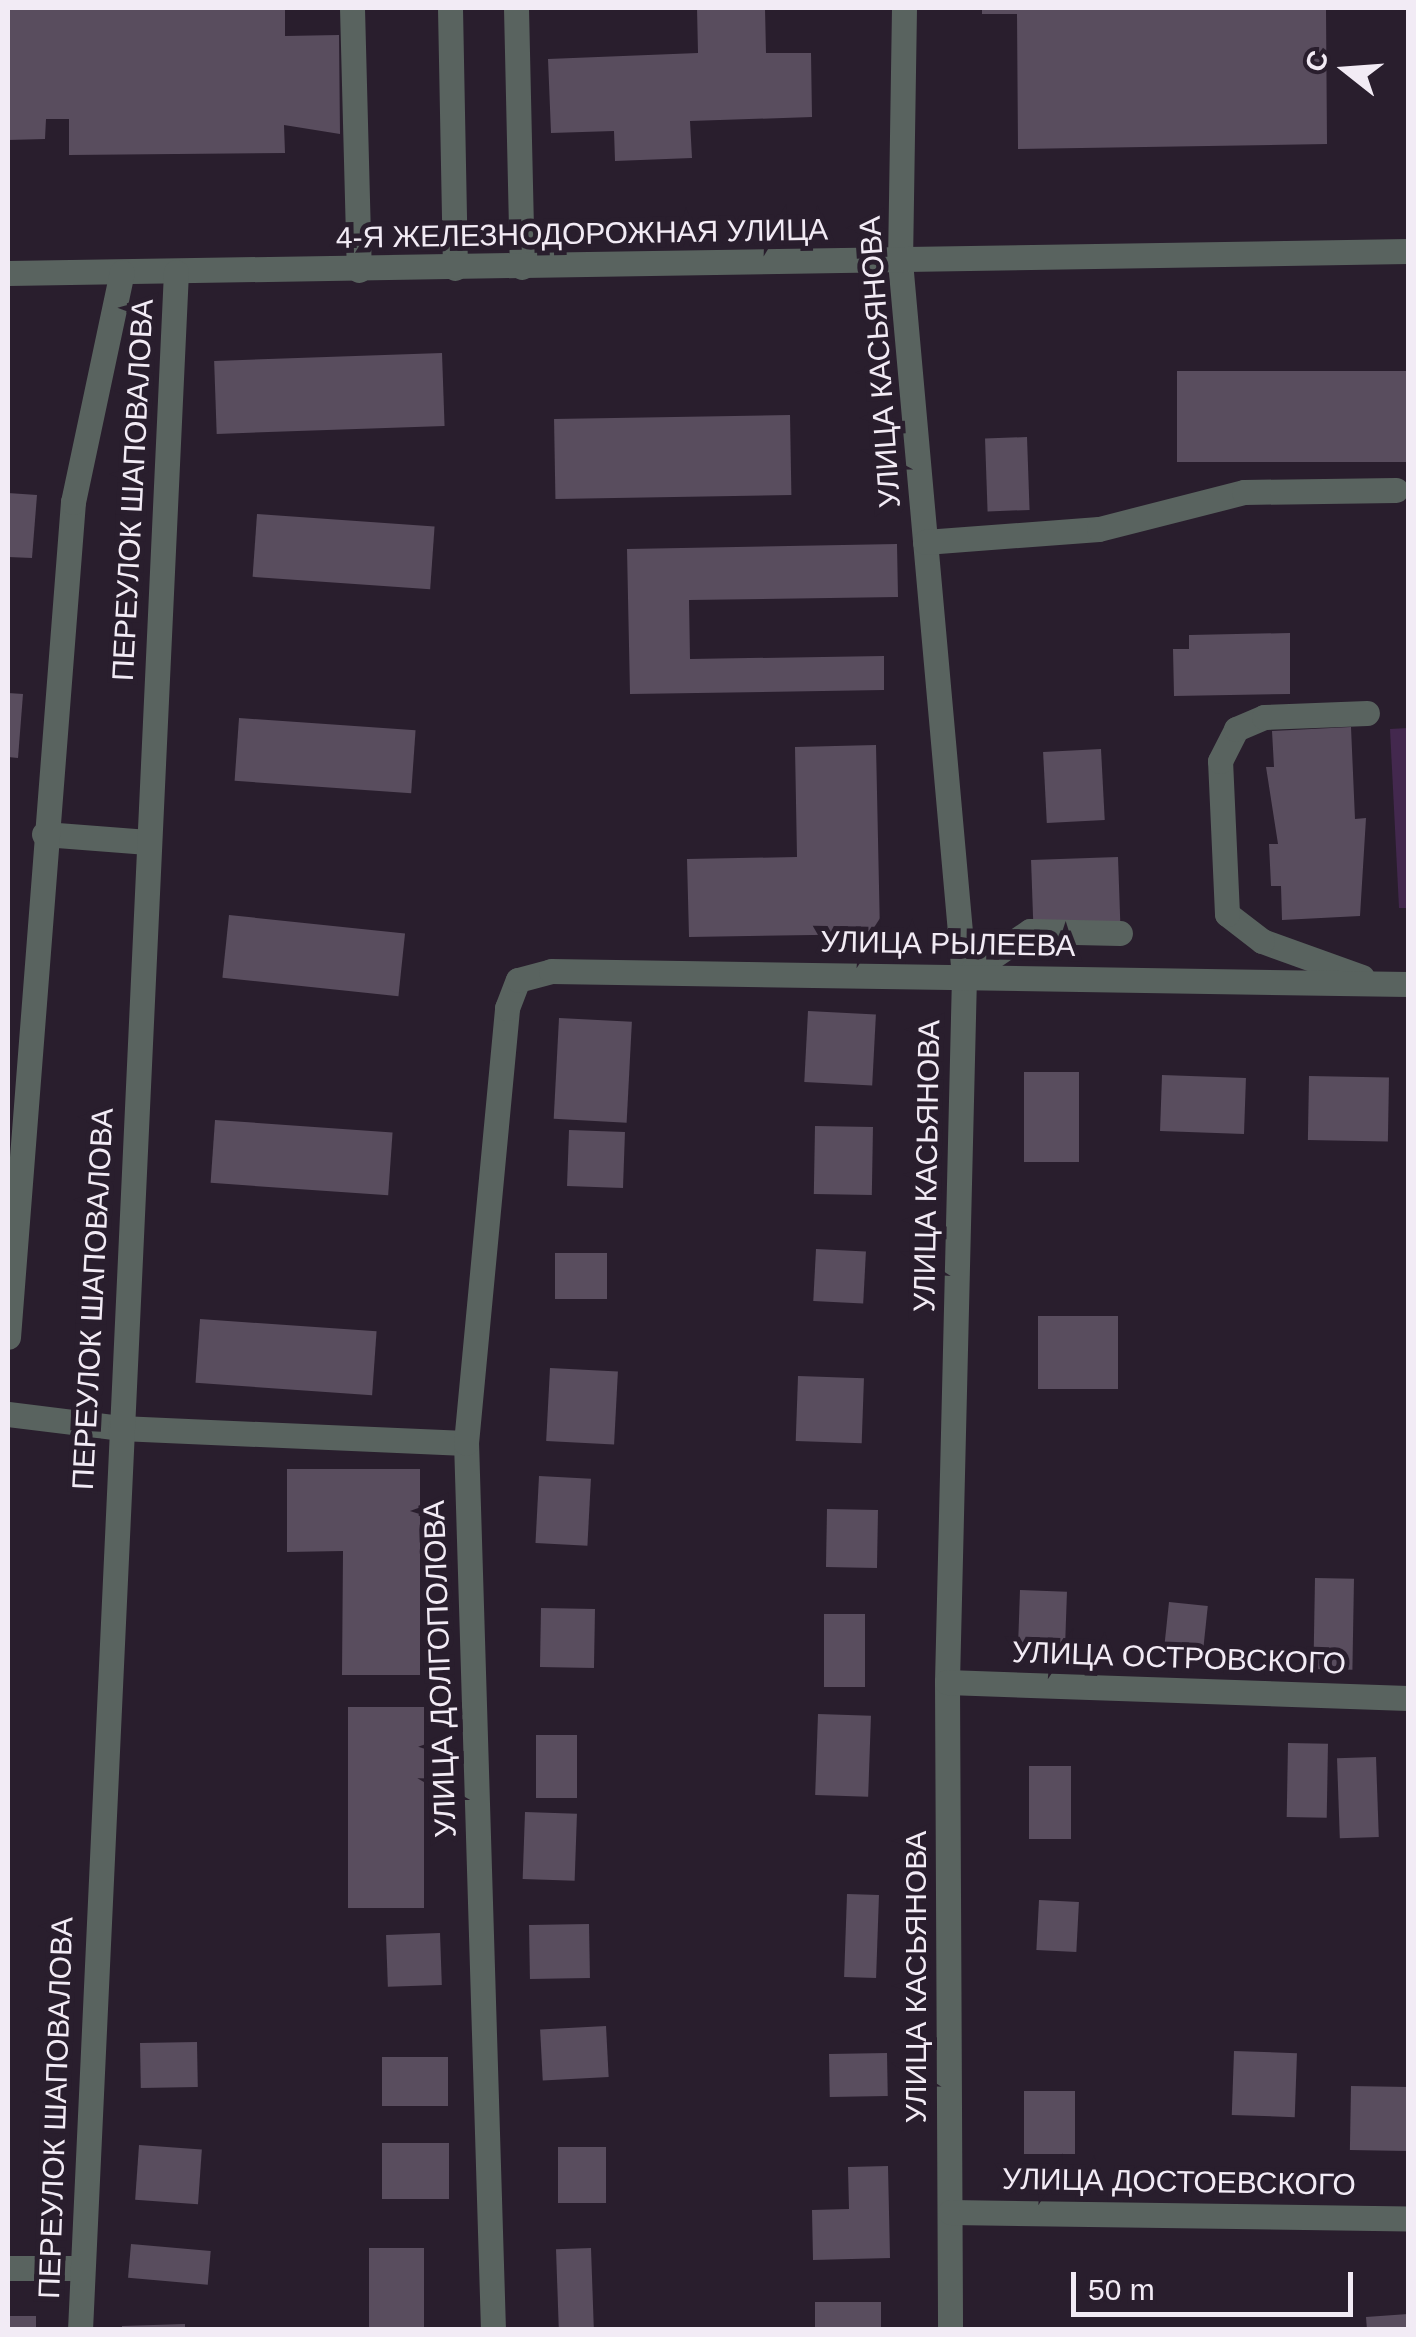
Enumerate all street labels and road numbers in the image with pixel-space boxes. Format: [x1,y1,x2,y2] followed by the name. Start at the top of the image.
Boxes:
[335,212,829,256] street label: 4-Я ЖЕЛЕЗНОДОРОЖНАЯ УЛИЦА
[852,215,908,509] street label: УЛИЦА КАСЬЯНОВА
[105,298,161,682] street label: ПЕРЕУЛОК ШАПОВАЛОВА
[820,924,1076,964] street label: УЛИЦА РЫЛЕЕВА
[906,1020,948,1312] street label: УЛИЦА КАСЬЯНОВА
[65,1107,121,1491] street label: ПЕРЕУЛОК ШАПОВАЛОВА
[416,1500,464,1838] street label: УЛИЦА ДОЛГОПОЛОВА
[1012,1634,1346,1682] street label: УЛИЦА ОСТРОВСКОГО
[898,1831,934,2123] street label: УЛИЦА КАСЬЯНОВА
[31,1916,81,2300] street label: ПЕРЕУЛОК ШАПОВАЛОВА
[1002,2161,1356,2203] street label: УЛИЦА ДОСТОЕВСКОГО

